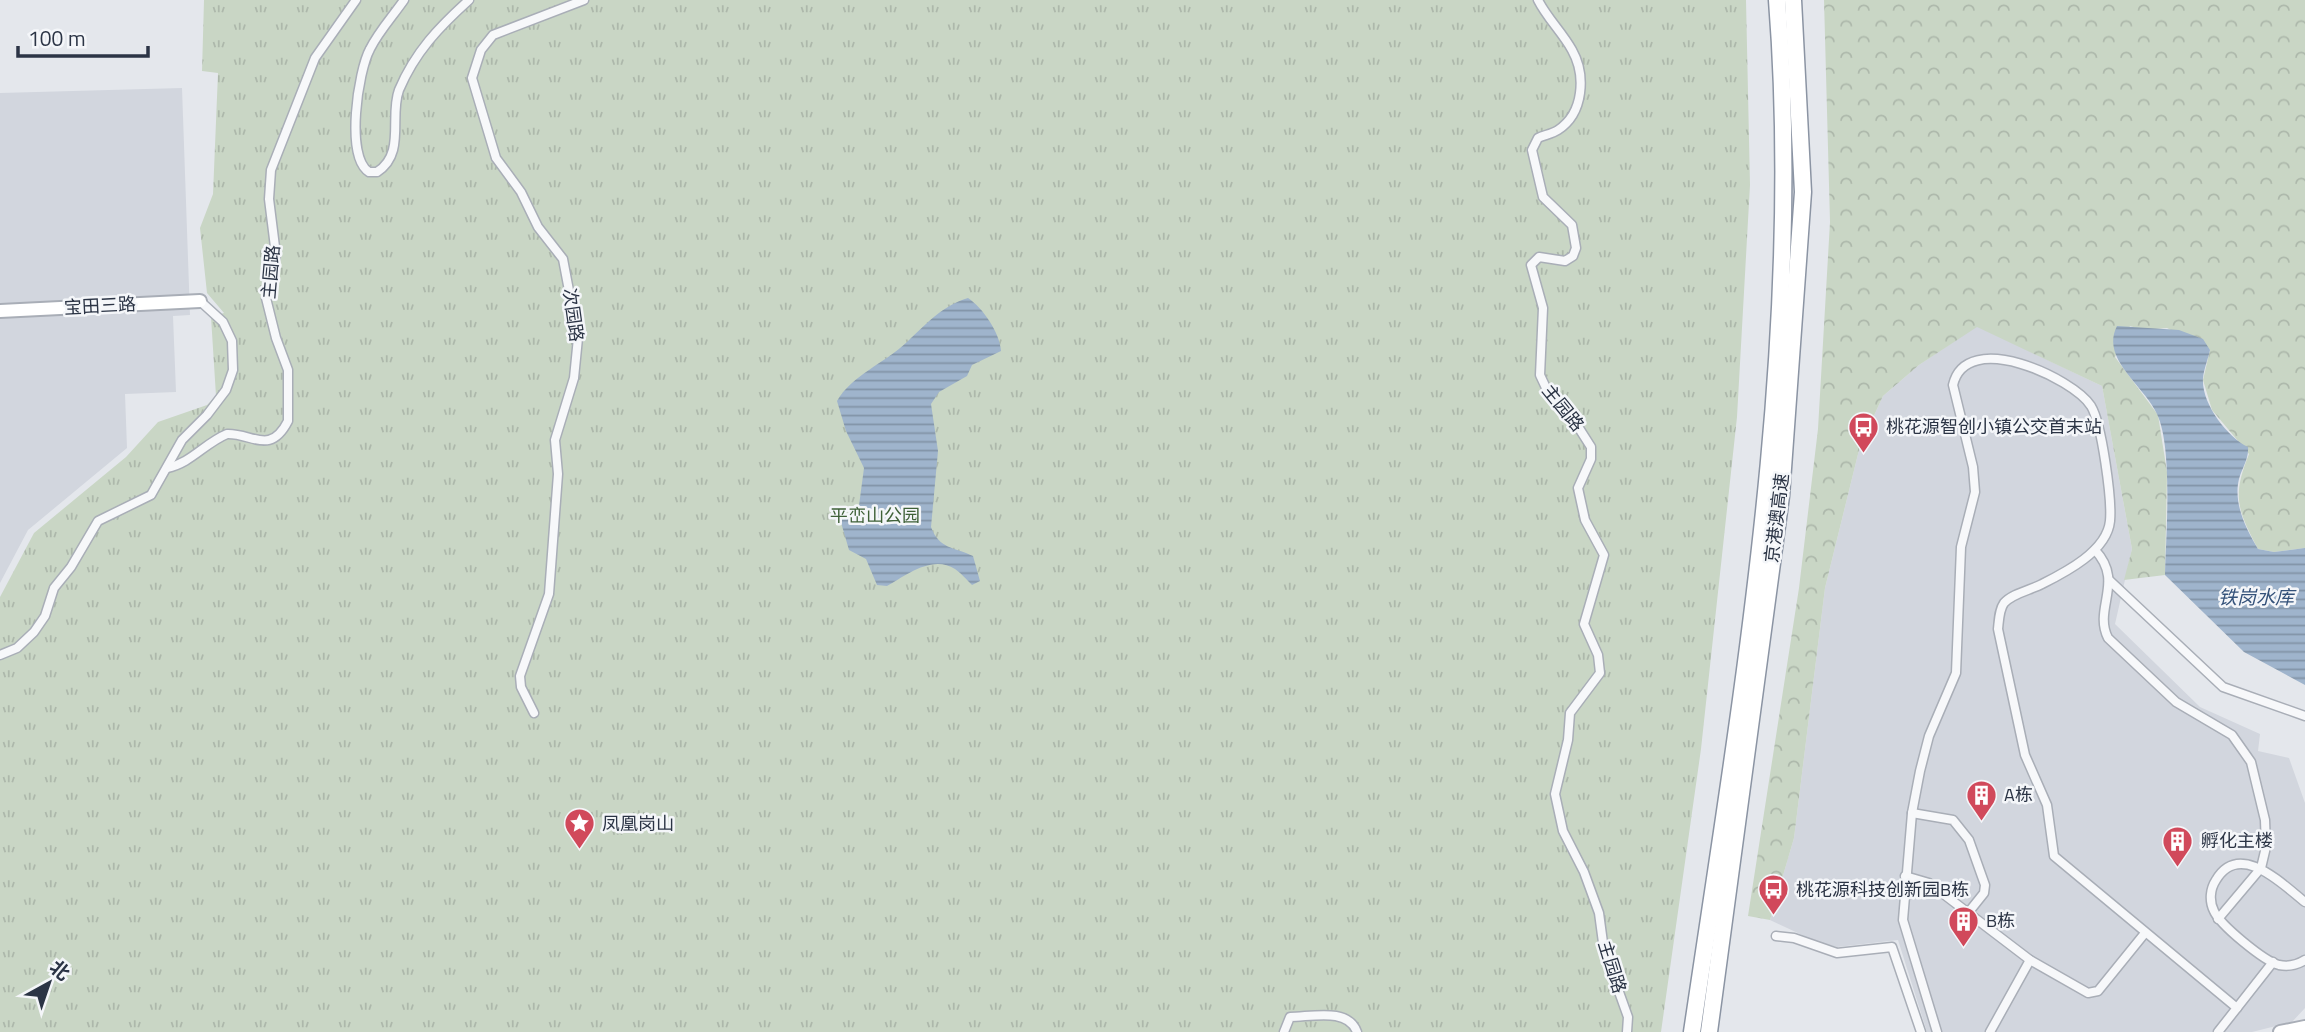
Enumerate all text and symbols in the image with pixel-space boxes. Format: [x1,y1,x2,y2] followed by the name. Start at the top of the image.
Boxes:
[18,14,147,58] scale bar
[28,22,85,54] text: 100 m
[255,244,286,300] street label: 主园路
[556,286,591,344] street label: 次园路
[63,290,137,321] street label: 宝田三路
[1536,378,1591,437] street label: 主园路
[1846,410,1880,454] bus stop icon: 桃花源智创小镇公交首末站
[1886,413,2102,440] place label: 桃花源智创小镇公交首末站
[1758,472,1795,564] street label: 京港澳高速
[830,502,920,529] park label: 平峦山公园
[2218,582,2297,611] water label: 铁岗水库
[1964,778,1998,822] building icon: A栋
[2004,781,2033,808] place label: A栋
[562,807,596,851] place icon: 凤凰岗山
[602,810,674,837] place label: 凤凰岗山
[2161,824,2195,868] building icon: 孵化主楼
[2201,827,2273,854] place label: 孵化主楼
[1756,873,1790,917] bus stop icon: 桃花源科技创新园B栋
[1796,876,1969,903] place label: 桃花源科技创新园B栋
[1946,904,1980,948] building icon: B栋
[1986,907,2015,934] place label: B栋
[1592,937,1633,997] street label: 主园路
[14,948,84,1018] north arrow
[44,952,77,987] text: 北

